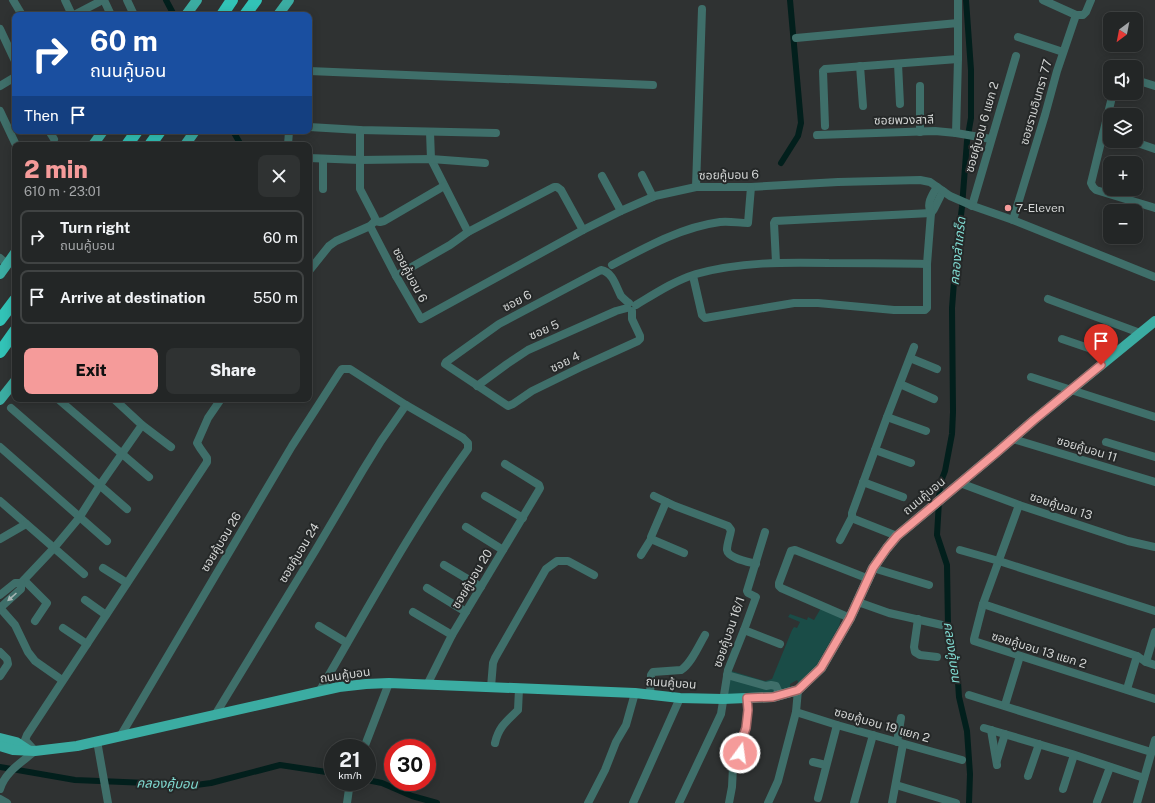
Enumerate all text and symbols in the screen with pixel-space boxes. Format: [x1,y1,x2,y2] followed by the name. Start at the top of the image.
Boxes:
[1103,12,1143,52] north arrow
[1103,12,1143,244] map controls
[90,24,158,57] text: 60 m
[24,28,76,80] icon: right
[1017,58,1055,146] street label: ซอยรามอินทรา 77
[90,60,166,81] text: ถนนคู้บอน
[1103,60,1143,100] button: sound
[962,80,1002,174] street label: ซอยคู้บอน 6 แยก 2
[67,104,89,126] icon: arrive
[24,107,59,124] text: Then
[1103,108,1143,148] button: layers
[874,112,934,128] street label: ซอยพวงสาลี
[24,155,88,183] text: 2 min
[258,155,300,197] button: close
[1103,156,1143,196] button: +
[699,167,759,183] street label: ซอยคู้บอน 6
[24,184,101,199] text: 610 m · 23:01
[1016,201,1065,215] place label: 7-Eleven
[1003,203,1013,213] marker: 7-Eleven
[1103,204,1143,244] button: −
[946,215,969,286] water label: คลองลำเกร็ด
[60,219,130,236] text: Turn right
[26,226,48,248] icon: right
[263,229,298,246] text: 60 m
[60,238,115,253] text: ถนนคู้บอน
[390,245,430,305] street label: ซอยคู้บอน 6
[26,286,48,308] icon: arrive
[500,288,534,314] street label: ซอย 6
[60,289,205,306] text: Arrive at destination
[253,289,298,306] text: 550 m
[527,317,561,343] street label: ซอย 5
[1084,324,1118,365] pin
[1090,330,1112,352] icon: arrive
[24,348,158,394] button: Exit
[166,348,300,394] button: Share
[548,349,582,375] street label: ซอย 4
[1055,433,1119,465] street label: ซอยคู้บอน 11
[900,474,948,518] street label: ถนนคู้บอน
[1028,489,1094,523] street label: ซอยคู้บอน 13
[198,510,244,574] street label: ซอยคู้บอน 26
[276,520,323,585] street label: ซอยคู้บอน 24
[449,547,495,611] street label: ซอยคู้บอน 20
[7,592,17,602] one-way arrow
[710,595,748,669] street label: ซอยคู้บอน 16/1
[940,621,964,685] water label: คลองคู้บอน
[990,629,1088,671] street label: ซอยคู้บอน 13 แยก 2
[319,665,371,685] street label: ถนนคู้บอน
[645,674,697,692] street label: ถนนคู้บอน
[833,705,931,745] street label: ซอยคู้บอน 19 แยก 2
[719,732,761,774] position arrow
[384,739,436,791] speed limit sign: 30
[339,748,361,772] text: 21
[338,769,362,781] text: km/h
[136,775,199,793] water label: คลองคู้บอน

